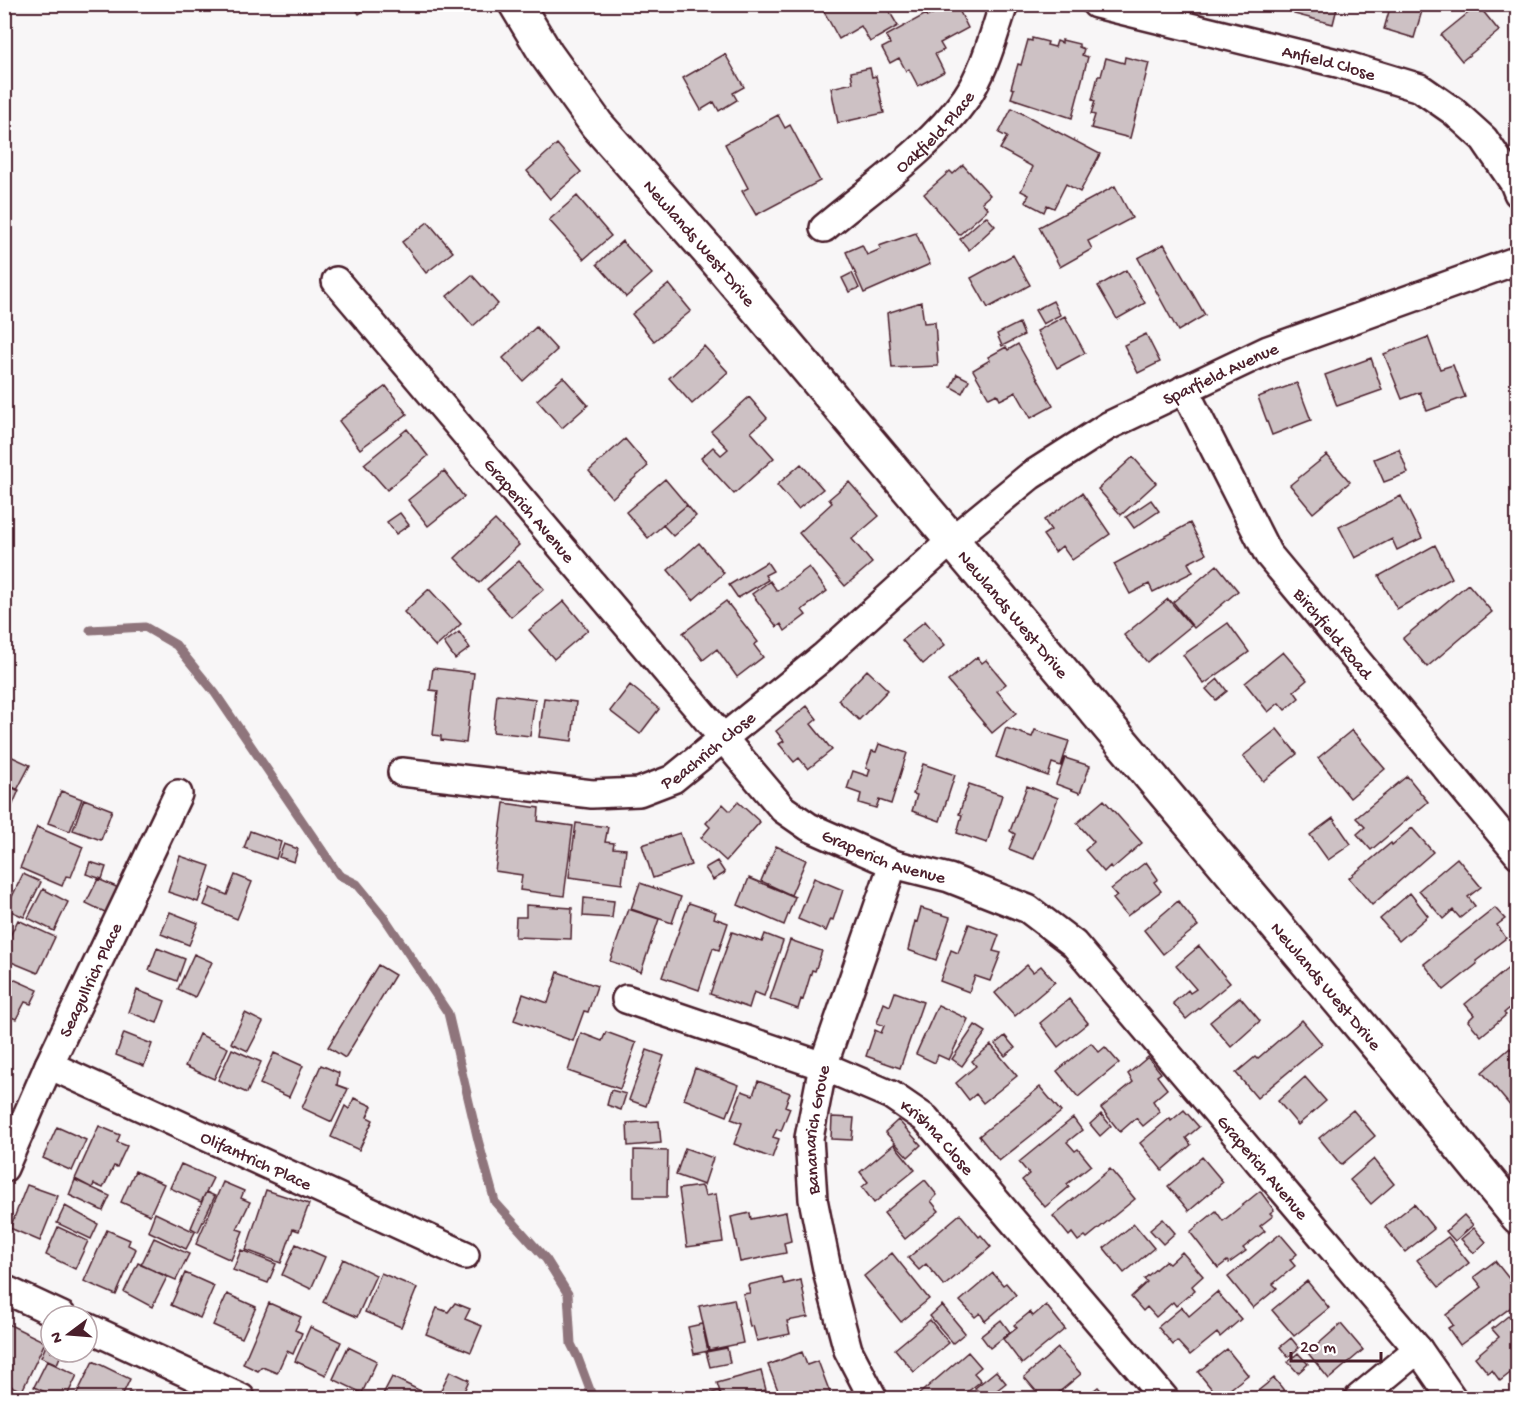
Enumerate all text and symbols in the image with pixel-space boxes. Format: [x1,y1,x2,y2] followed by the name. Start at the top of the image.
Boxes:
[1280,42,1378,87] street label: Anfield Close
[892,87,981,179] street label: Oakfield Place
[637,176,759,312] street label: Newlands West Drive
[1160,339,1282,411] street label: Sparfield Avenue
[478,455,579,569] street label: Graperich Avenue
[952,547,1072,684] street label: Newlands West Drive
[1287,584,1377,686] street label: Birchfield Road
[658,708,761,796] street label: Peachrich Close
[818,826,948,890] street label: Graperich Avenue
[1265,919,1385,1056] street label: Newlands West Drive
[56,920,128,1041] street label: Seagullrich Place
[801,1063,836,1196] street label: Bananarich Grove
[895,1096,978,1181] street label: Krishna Close
[1211,1112,1312,1226] street label: Graperich Avenue
[196,1128,315,1197] street label: Olifantrich Place
[39,1304,99,1364] north arrow
[1291,1325,1381,1363] scale bar
[47,1329,69,1345] text: N
[1300,1338,1336,1359] text: 20 m

